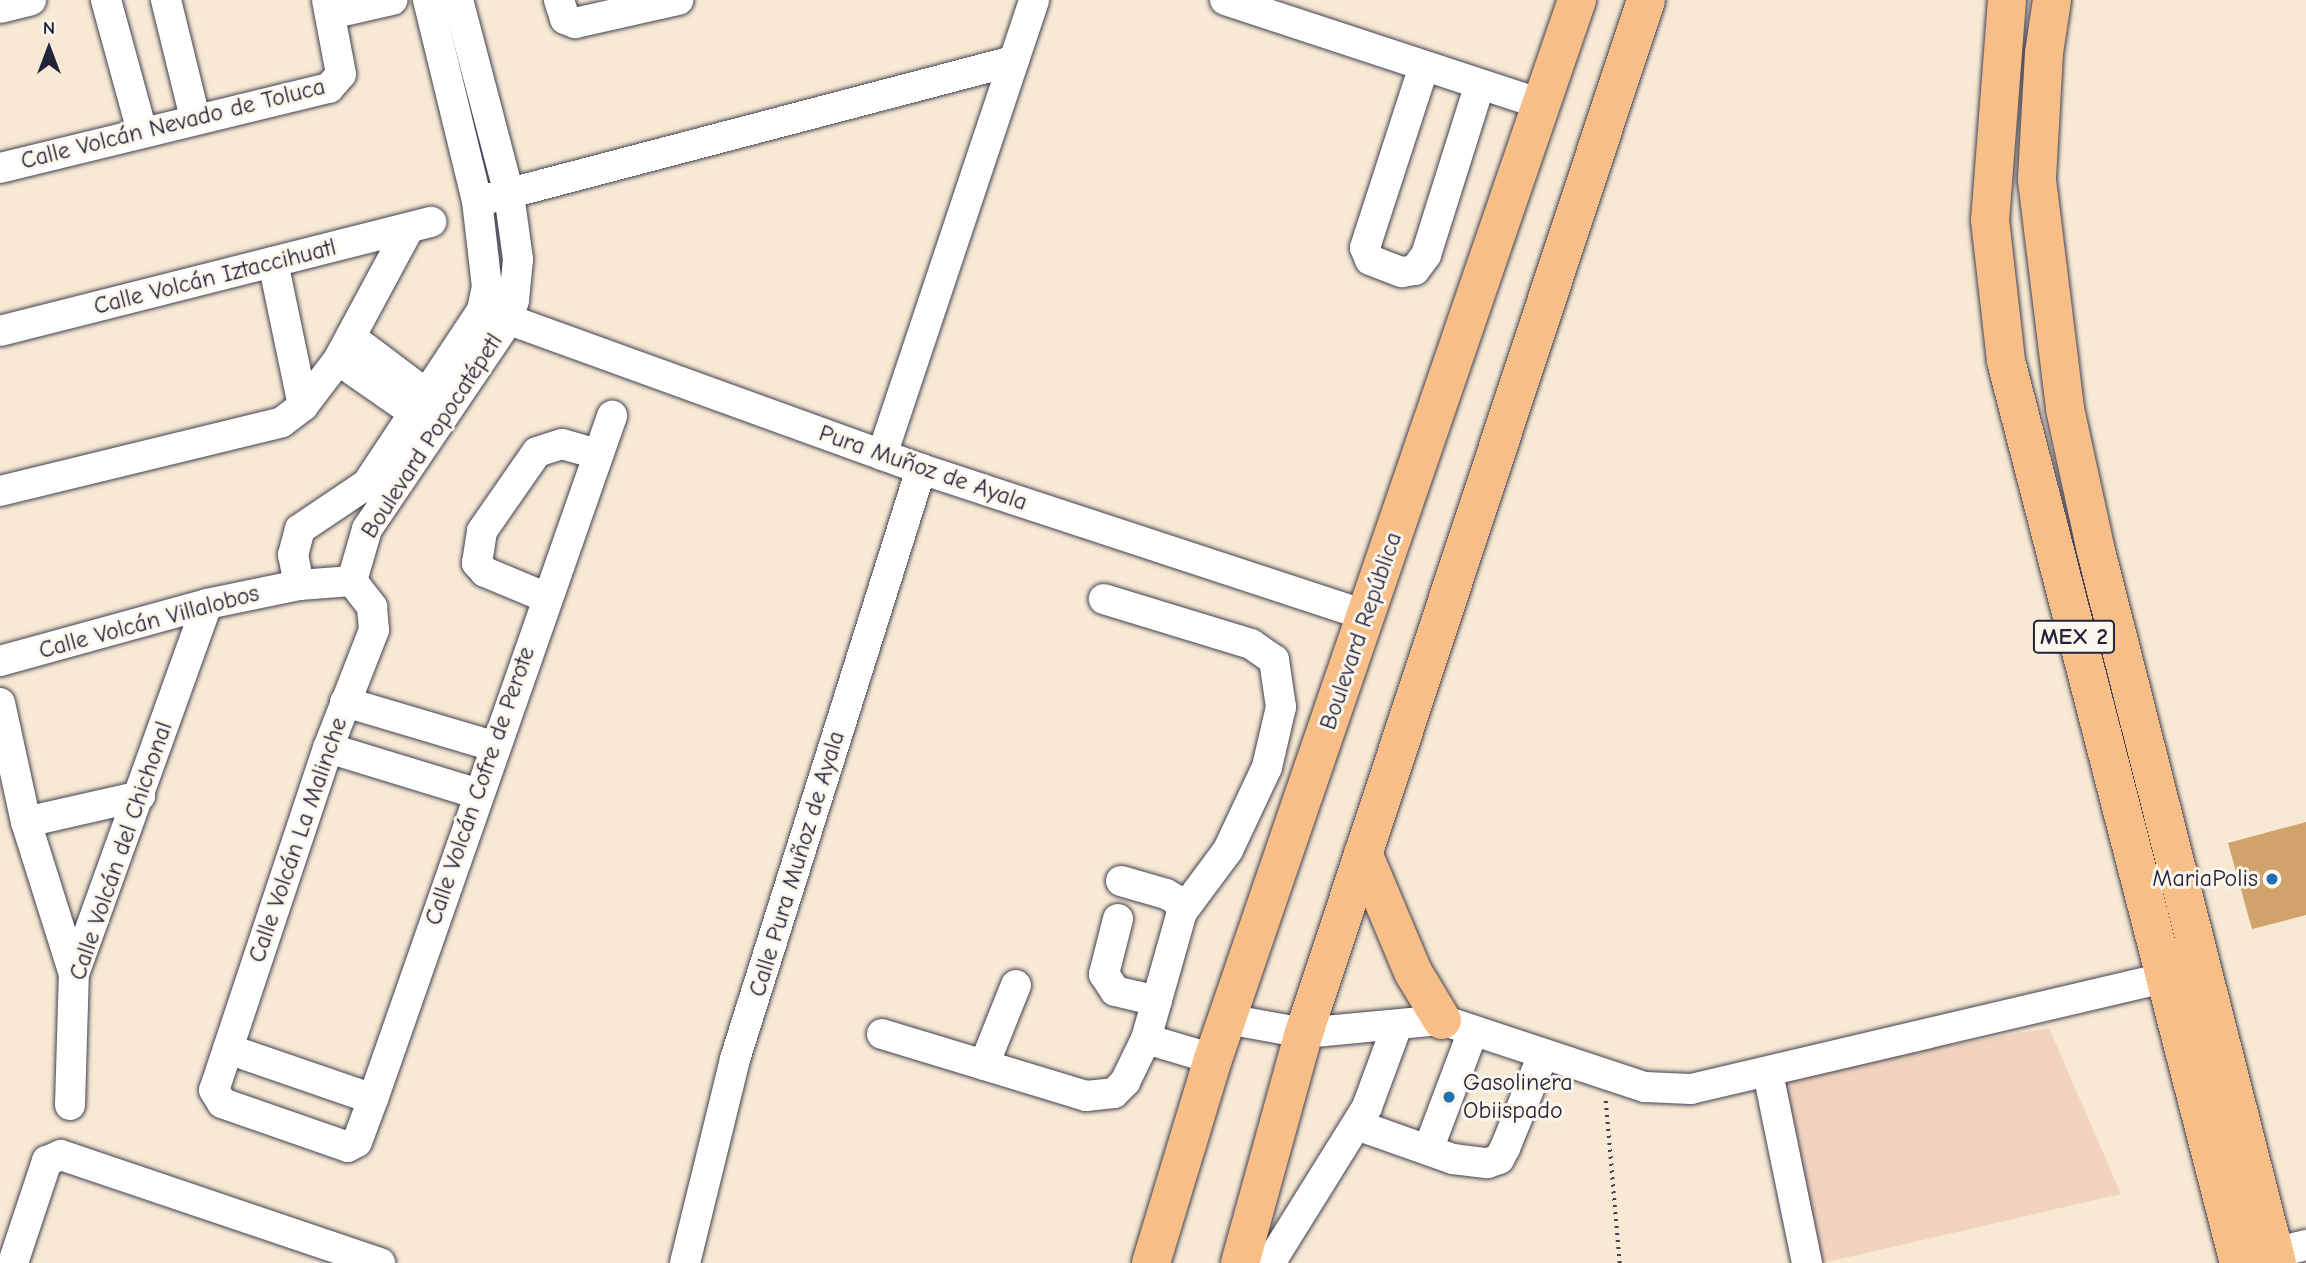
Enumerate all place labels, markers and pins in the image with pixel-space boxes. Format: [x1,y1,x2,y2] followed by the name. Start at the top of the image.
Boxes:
[2152,865,2258,893] place label: MariaPolis
[2264,871,2280,887] marker: MariaPolis
[1463,1069,1573,1125] place label: Gasolinera Obiispado
[1441,1089,1457,1105] marker: Gasolinera Obiispado

